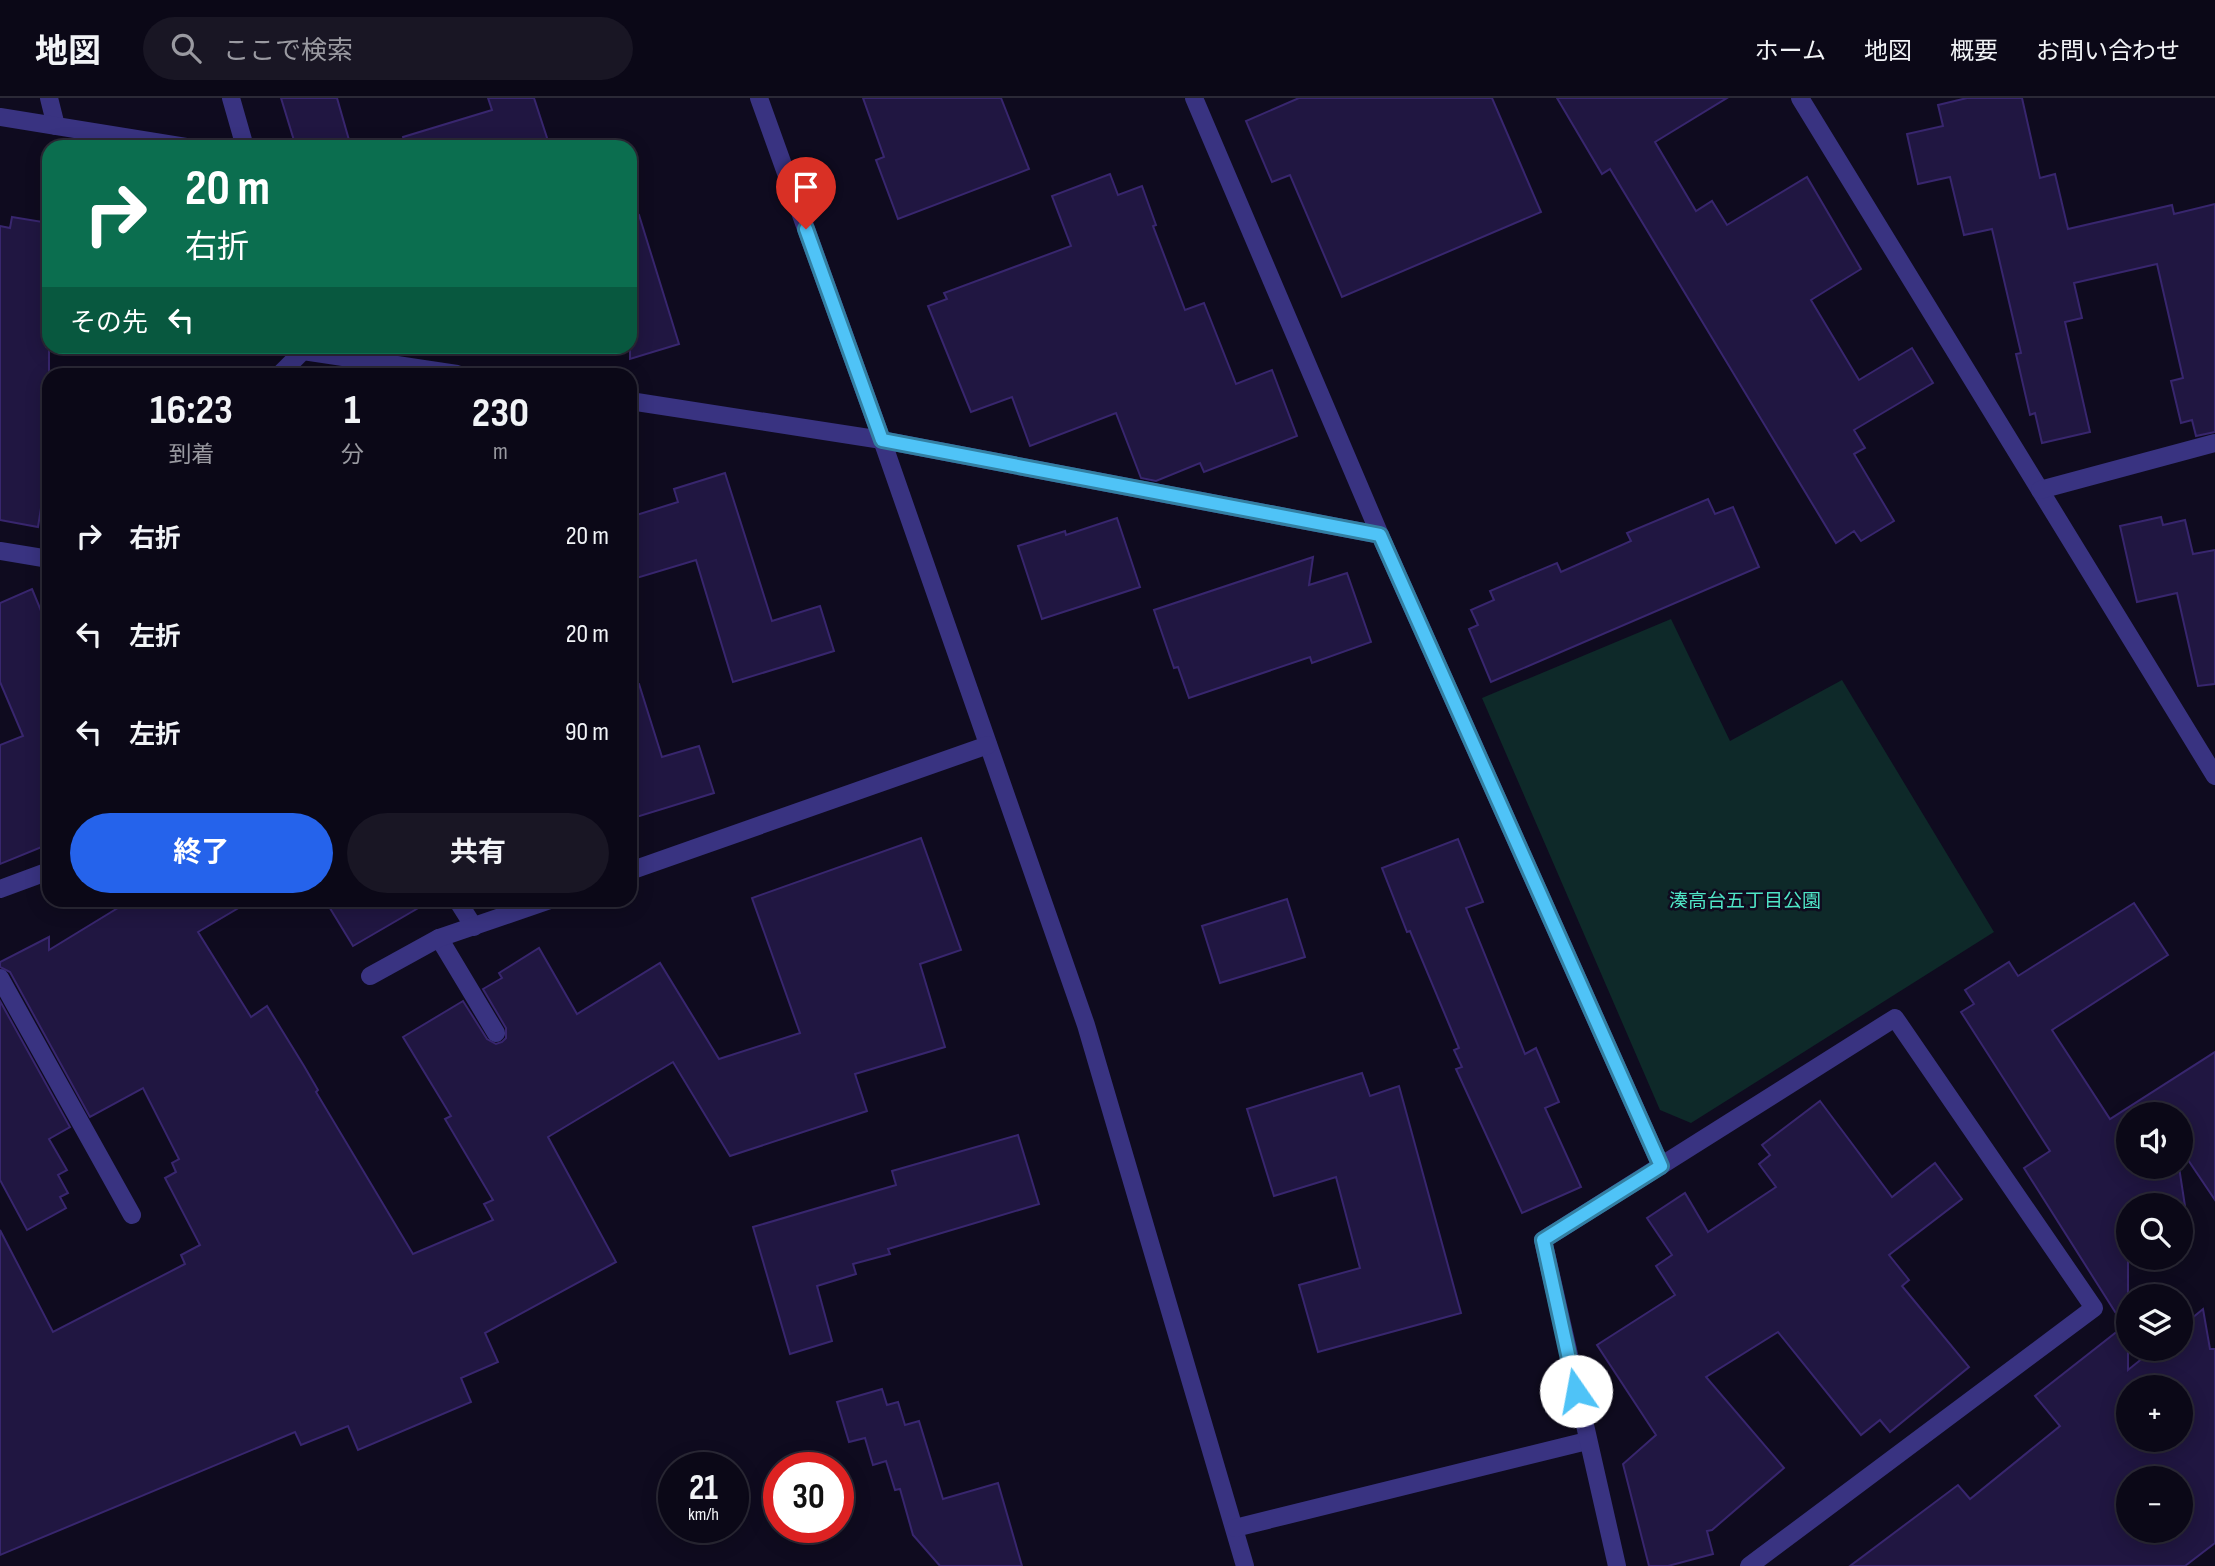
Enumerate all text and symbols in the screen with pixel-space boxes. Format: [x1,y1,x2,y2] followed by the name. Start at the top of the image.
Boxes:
[143,17,633,80] search box
[167,29,205,67] icon: search
[35,32,101,72] text: 地図
[223,36,353,67] text: ここで検索
[1755,37,1826,66] text: ホーム
[1864,37,1912,66] text: 地図
[1950,37,1998,66] text: 概要
[2036,37,2180,66] text: お問い合わせ
[776,157,836,229] pin
[185,160,270,219] text: 20 m
[70,168,161,259] icon: right
[787,168,825,206] icon: arrive
[185,228,249,267] text: 右折
[162,301,200,339] icon: left
[70,308,148,339] text: その先
[150,385,233,436] text: 16:23
[344,385,361,436] text: 1
[472,388,529,439] text: 230
[493,438,508,466] text: m
[168,441,214,469] text: 到着
[341,441,364,469] text: 分
[70,517,108,555] icon: right
[566,521,609,552] text: 20 m
[129,524,181,555] text: 右折
[70,615,108,653] icon: left
[566,619,609,650] text: 20 m
[129,622,181,653] text: 左折
[70,713,108,751] icon: left
[565,717,609,748] text: 90 m
[129,720,181,751] text: 左折
[70,813,333,893] button: 終了
[347,813,609,893] button: 共有
[1669,890,1821,913] park label: 湊高台五丁目公園
[2116,1102,2193,1543] map controls
[2116,1102,2193,1179] button: sound
[2116,1193,2193,1270] button: search
[2116,1284,2193,1361] button: layers
[1539,1354,1613,1428] position arrow
[2116,1375,2193,1452] button: +
[763,1452,854,1543] speed limit sign: 30
[2116,1466,2193,1543] button: −
[689,1467,718,1510] text: 21
[688,1504,719,1525] text: km/h

